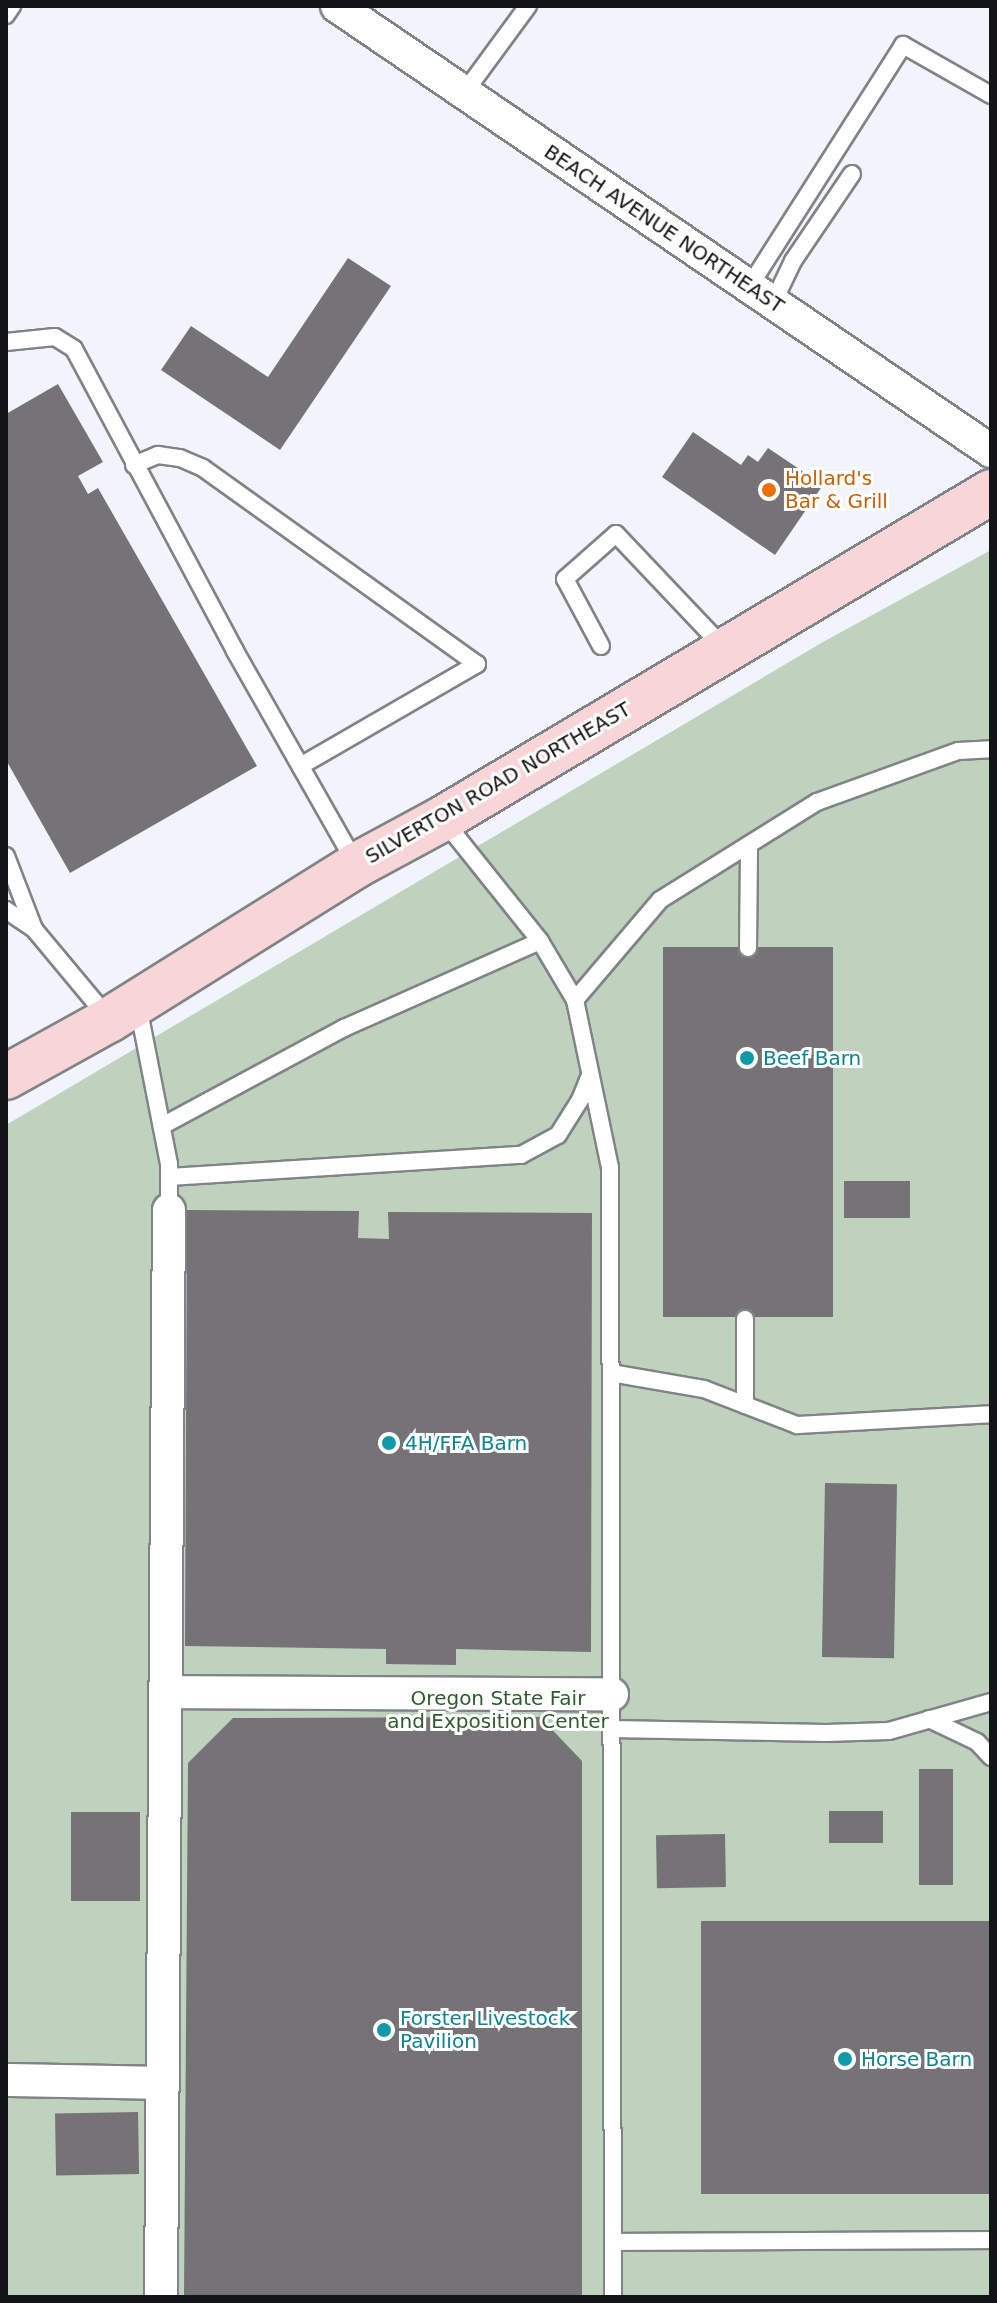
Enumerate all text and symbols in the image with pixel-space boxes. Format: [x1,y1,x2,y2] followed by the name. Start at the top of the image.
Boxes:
[540,140,788,318] street label: BEACH AVENUE NORTHEAST
[785,466,888,513] place label: Hollard's Bar & Grill
[760,481,778,499] marker: Hollard's Bar & Grill
[361,697,635,869] street label: SILVERTON ROAD NORTHEAST
[763,1046,861,1070] place label: Beef Barn
[738,1049,756,1067] marker: Beef Barn
[405,1431,527,1455] place label: 4H/FFA Barn
[380,1434,398,1452] marker: 4H/FFA Barn
[387,1687,609,1734] park label: Oregon State Fair and Exposition Center
[400,2006,570,2053] place label: Forster Livestock Pavilion
[375,2021,393,2039] marker: Forster Livestock Pavilion
[861,2047,972,2071] place label: Horse Barn
[836,2050,854,2068] marker: Horse Barn

